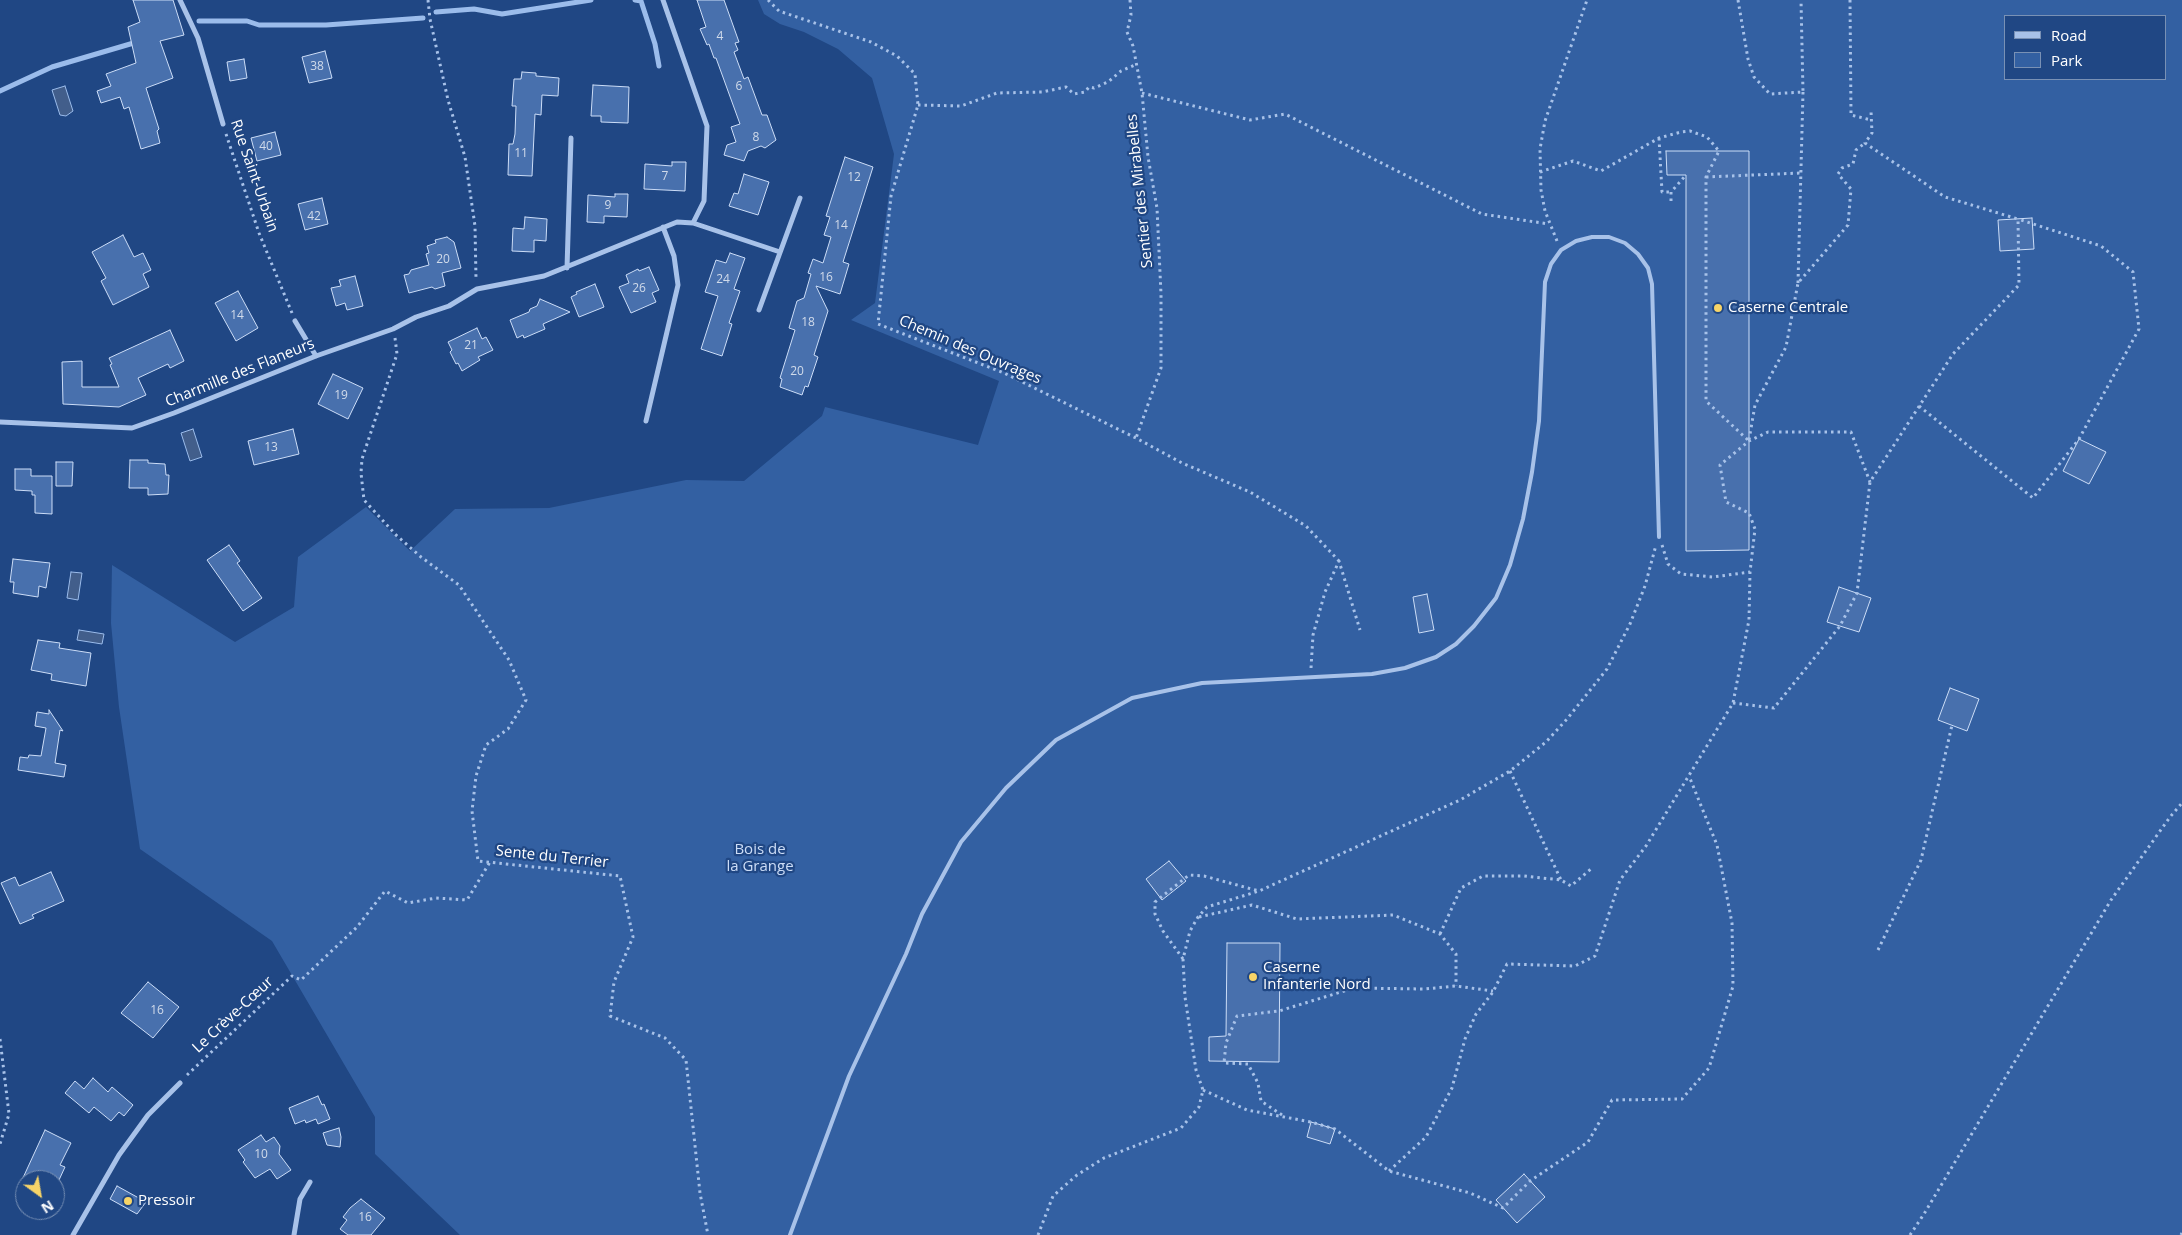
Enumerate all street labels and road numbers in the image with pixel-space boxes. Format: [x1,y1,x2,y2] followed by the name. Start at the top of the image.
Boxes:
[1123,113,1157,269] street label: Sentier des Mirabelles
[226,117,282,235] street label: Rue Saint-Urbain
[896,312,1044,388] street label: Chemin des Ouvrages
[163,335,317,411] street label: Charmille des Flaneurs
[495,842,609,872] street label: Sente du Terrier
[189,973,277,1057] street label: Le Crève-Cœur

